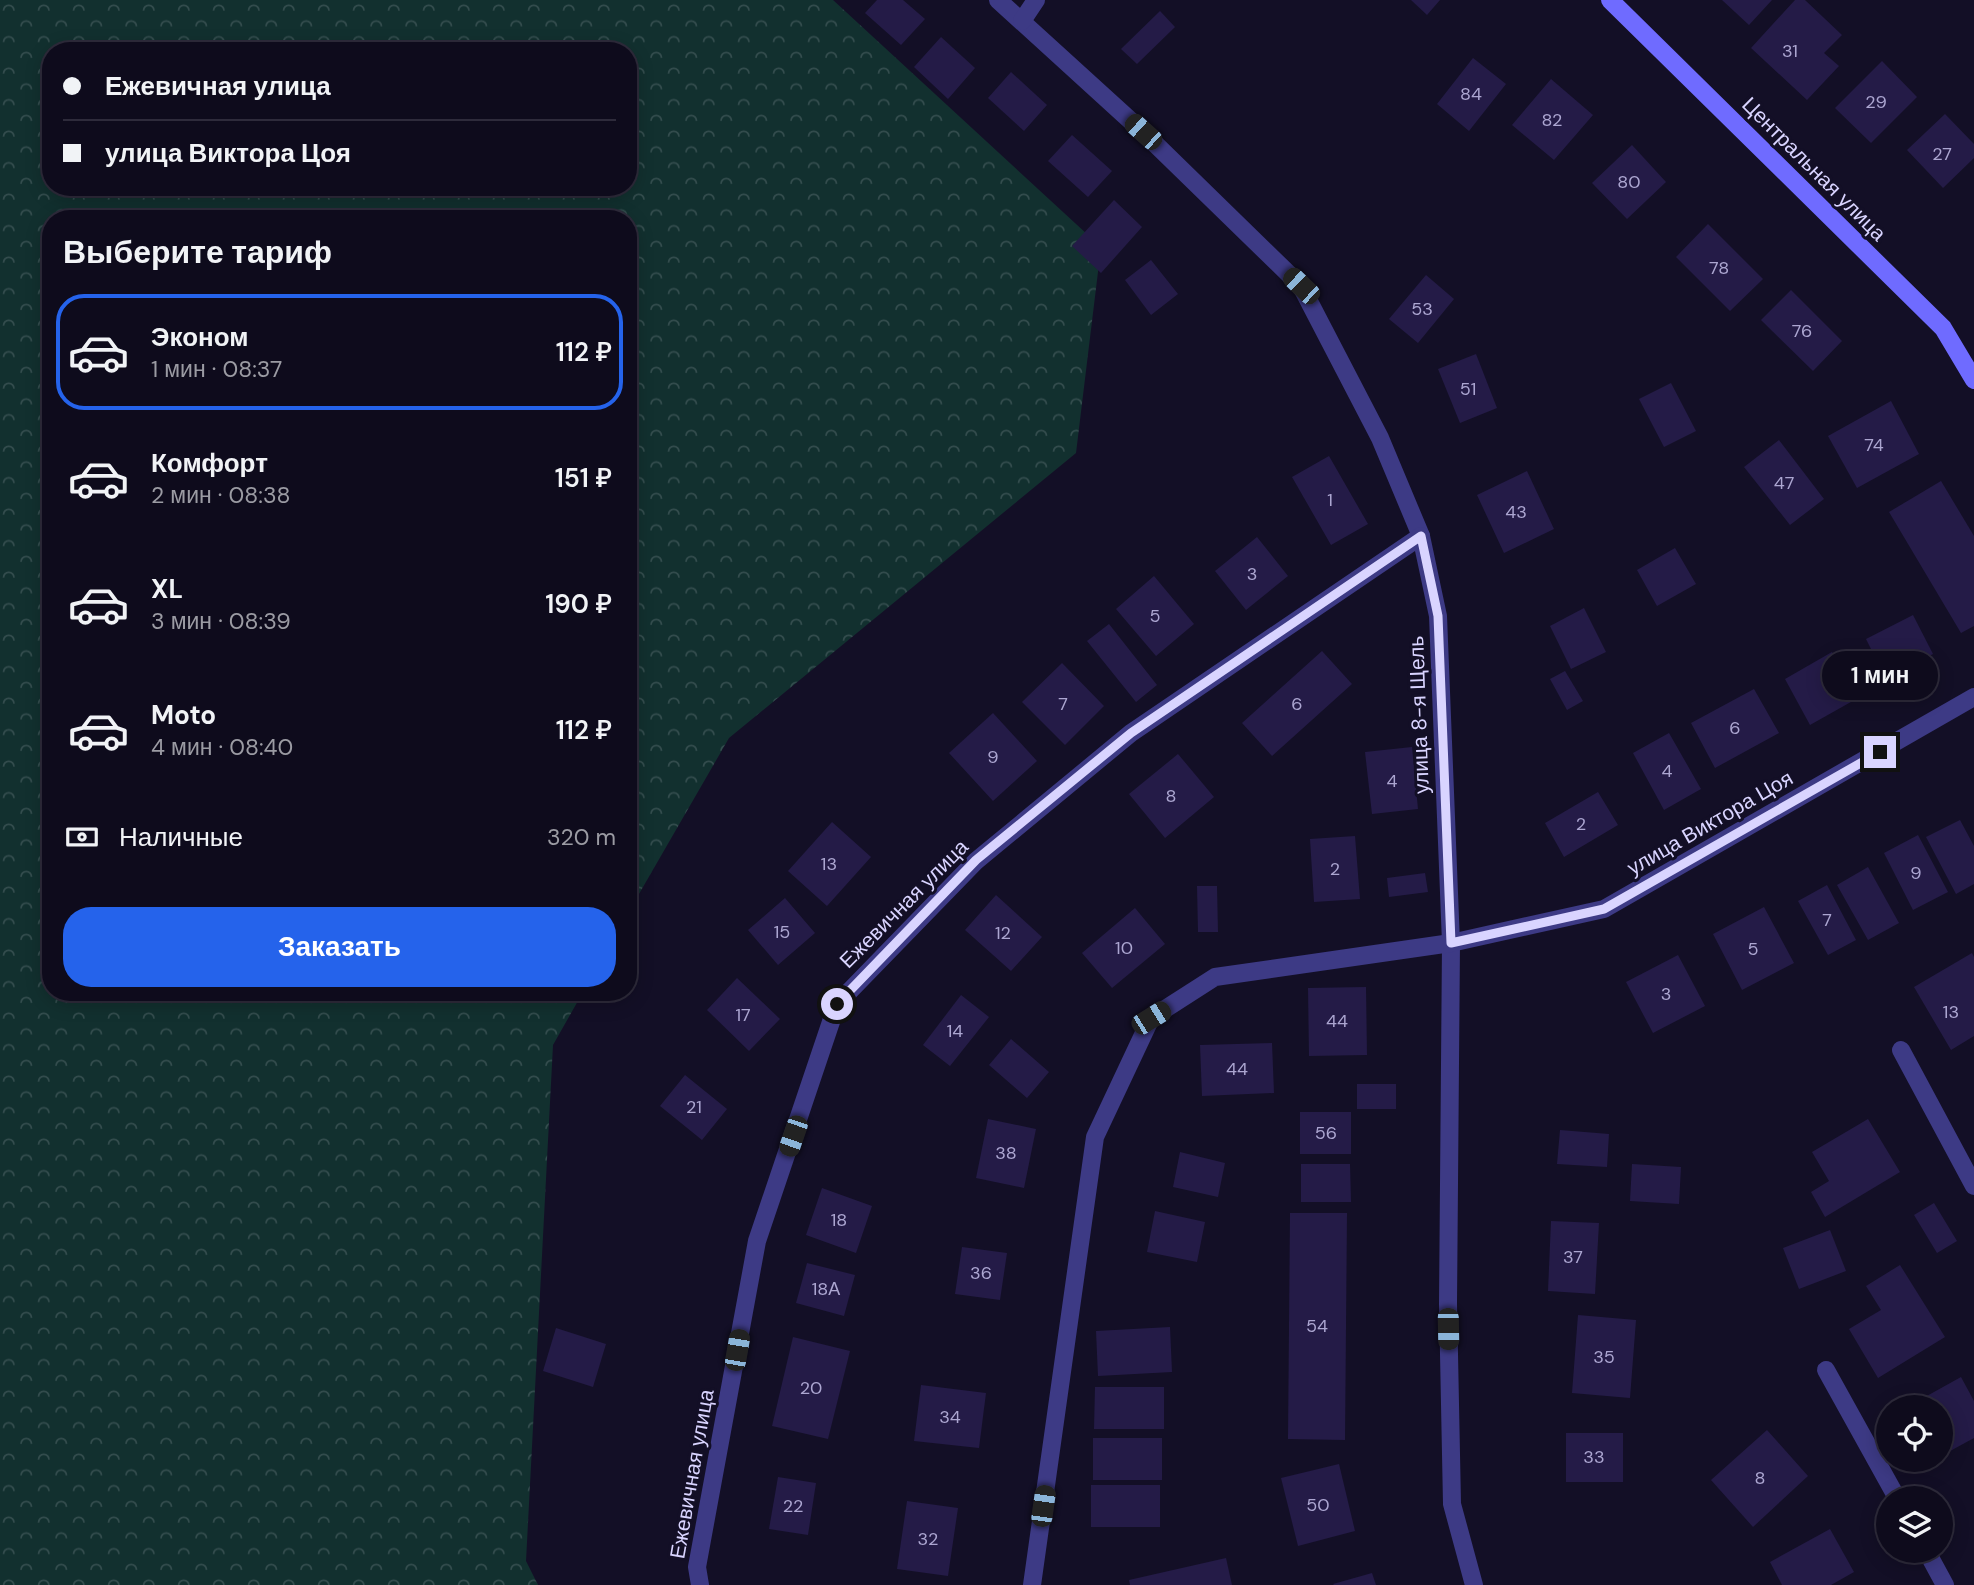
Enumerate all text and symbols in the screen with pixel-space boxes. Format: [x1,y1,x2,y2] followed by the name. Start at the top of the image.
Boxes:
[1782,39,1798,63] house number: 31
[105,69,331,103] text: Ежевичная улица
[1460,82,1482,106] house number: 84
[1865,90,1887,114] house number: 29
[1736,91,1892,247] street label: Центральная улица
[1541,108,1563,132] house number: 82
[1121,110,1166,154] car
[105,136,351,170] text: улица Виктора Цоя
[1932,142,1952,166] house number: 27
[1617,170,1641,194] house number: 80
[63,231,332,273] text: Выберите тариф
[1709,256,1729,280] house number: 78
[1279,264,1324,308] car
[1411,297,1433,321] house number: 53
[1792,319,1812,343] house number: 76
[151,320,249,354] text: Эконом
[67,321,130,384] icon: car
[556,335,612,369] text: 112 ₽
[151,354,282,384] text: 1 мин · 08:37
[1460,377,1476,401] house number: 51
[1864,433,1884,457] house number: 74
[151,446,268,480] text: Комфорт
[67,447,130,510] icon: car
[555,461,612,495] text: 151 ₽
[1774,471,1794,495] house number: 47
[151,480,290,510] text: 2 мин · 08:38
[1327,488,1333,512] house number: 1
[1505,500,1527,524] house number: 43
[1247,562,1257,586] house number: 3
[151,572,183,606] text: XL
[67,573,130,636] icon: car
[545,587,612,621] text: 190 ₽
[1150,604,1160,628] house number: 5
[151,606,291,636] text: 3 мин · 08:39
[1402,635,1436,795] street label: улица 8-я Щель
[1822,650,1938,700] callout: 1 мин
[1851,660,1909,690] text: 1 мин
[1058,692,1068,716] house number: 7
[1291,692,1303,716] house number: 6
[151,698,216,732] text: Moto
[67,699,130,762] icon: car
[556,713,612,747] text: 112 ₽
[1729,716,1741,740] house number: 6
[151,732,293,762] text: 4 мин · 08:40
[1864,736,1896,768] route end
[987,745,999,769] house number: 9
[1662,759,1673,783] house number: 4
[1622,764,1798,882] street label: улица Виктора Цоя
[1387,769,1398,793] house number: 4
[1166,784,1176,808] house number: 8
[1576,812,1586,836] house number: 2
[63,818,101,856] icon: cash
[119,820,243,854] text: Наличные
[547,822,616,852] text: 320 m
[833,833,975,975] street label: Ежевичная улица
[821,852,837,876] house number: 13
[1330,857,1340,881] house number: 2
[1910,861,1922,885] house number: 9
[63,907,616,987] button: Заказать
[1822,908,1832,932] house number: 7
[774,920,790,944] house number: 15
[995,921,1011,945] house number: 12
[1115,936,1133,960] house number: 10
[1748,937,1758,961] house number: 5
[1661,982,1671,1006] house number: 3
[821,988,853,1020] route start
[1128,998,1175,1038] car
[1943,1000,1959,1024] house number: 13
[735,1003,751,1027] house number: 17
[1326,1009,1348,1033] house number: 44
[947,1019,963,1043] house number: 14
[1226,1057,1248,1081] house number: 44
[686,1095,702,1119] house number: 21
[777,1113,810,1159] car
[1315,1121,1337,1145] house number: 56
[995,1141,1017,1165] house number: 38
[831,1208,847,1232] house number: 18
[1563,1245,1583,1269] house number: 37
[970,1261,992,1285] house number: 36
[812,1277,840,1301] house number: 18А
[1438,1308,1459,1350] car
[1306,1314,1328,1338] house number: 54
[724,1327,751,1373] car
[1593,1345,1615,1369] house number: 35
[800,1376,822,1400] house number: 20
[663,1387,721,1561] street label: Ежевичная улица
[1876,1395,1953,1563] map controls
[1876,1395,1953,1472] button: locate
[939,1405,961,1429] house number: 34
[1583,1445,1605,1469] house number: 33
[1755,1466,1765,1490] house number: 8
[1030,1484,1057,1528] car
[1876,1486,1953,1563] button: layers
[1306,1493,1330,1517] house number: 50
[783,1494,803,1518] house number: 22
[917,1527,939,1551] house number: 32

